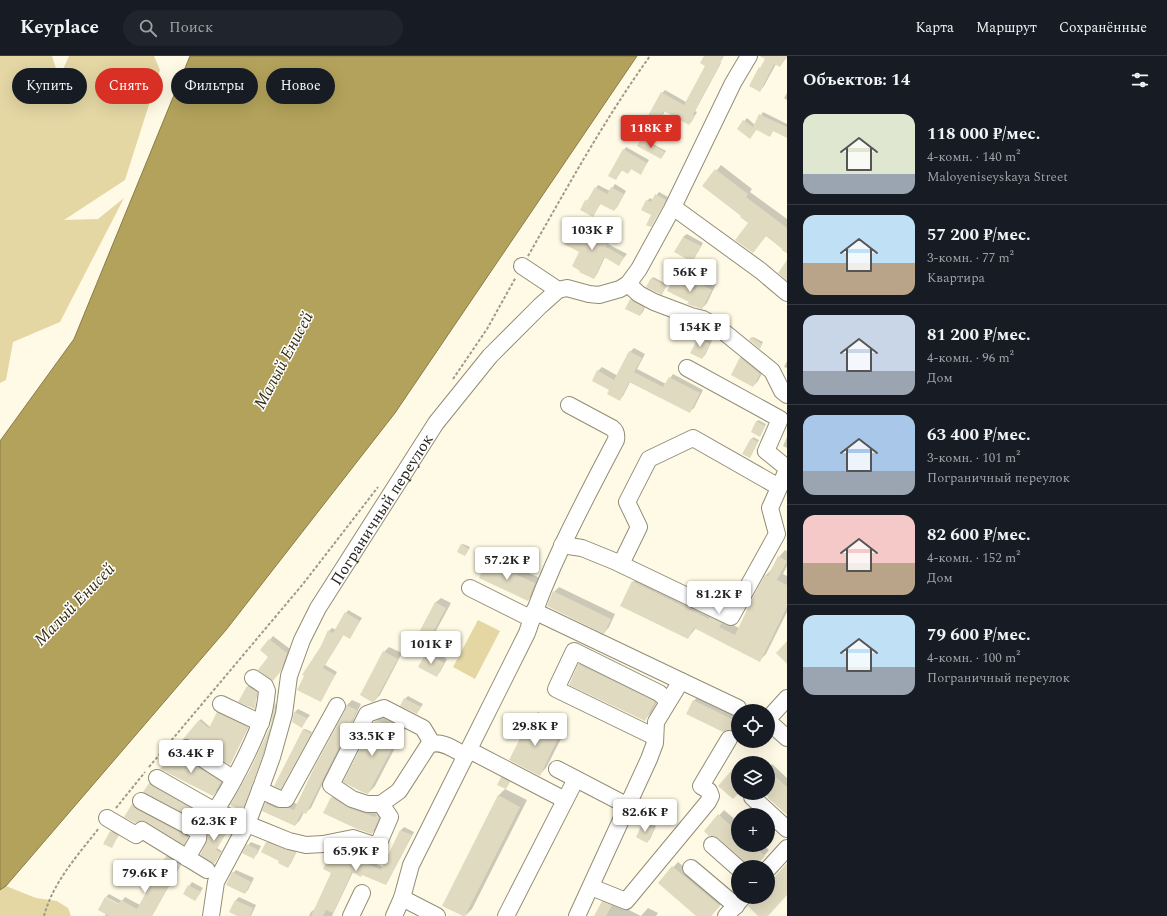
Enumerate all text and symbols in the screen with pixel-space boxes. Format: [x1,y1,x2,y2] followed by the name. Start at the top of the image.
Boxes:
[123,10,403,46] search box
[20,13,99,42] text: Keyplace
[169,16,213,39] text: Поиск
[137,17,159,39] icon: search
[916,17,954,38] text: Карта
[976,17,1037,38] text: Маршрут
[1059,17,1147,38] text: Сохранённые
[803,67,910,93] text: Объектов: 14
[12,68,87,104] chip: Купить
[95,68,163,104] chip: Снять
[171,68,258,104] chip: Фильтры
[266,68,335,104] chip: Новое
[1129,69,1151,91] icon: filters
[618,115,684,149] pin: 118K ₽
[630,118,672,138] text: 118K ₽
[927,121,1040,147] text: 118 000 ₽/мес.
[835,130,883,178] icon: home
[927,147,1020,167] text: 4-комн. · 140 m²
[927,167,1068,187] text: Maloyeniseyskaya Street
[559,217,625,251] pin: 103K ₽
[571,220,613,240] text: 103K ₽
[927,222,1031,248] text: 57 200 ₽/мес.
[835,231,883,279] icon: home
[927,248,1014,268] text: 3-комн. · 77 m²
[662,259,718,293] pin: 56K ₽
[672,262,708,282] text: 56K ₽
[927,268,985,288] text: Квартира
[247,307,321,414] water label: Малый Енисей
[667,314,733,348] pin: 154K ₽
[679,317,721,337] text: 154K ₽
[927,322,1031,348] text: 81 200 ₽/мес.
[835,331,883,379] icon: home
[927,348,1014,368] text: 4-комн. · 96 m²
[927,368,953,388] text: Дом
[927,422,1031,448] text: 63 400 ₽/мес.
[325,429,439,590] street label: Пограничный переулок
[835,431,883,479] icon: home
[927,448,1020,468] text: 3-комн. · 101 m²
[927,468,1070,488] text: Пограничный переулок
[927,522,1031,548] text: 82 600 ₽/мес.
[835,531,883,579] icon: home
[470,547,544,581] pin: 57.2K ₽
[927,548,1020,568] text: 4-комн. · 152 m²
[484,550,530,570] text: 57.2K ₽
[28,557,121,652] water label: Малый Енисей
[927,568,953,588] text: Дом
[682,581,756,615] pin: 81.2K ₽
[696,584,742,604] text: 81.2K ₽
[927,622,1031,648] text: 79 600 ₽/мес.
[398,631,464,665] pin: 101K ₽
[835,631,883,679] icon: home
[410,634,452,654] text: 101K ₽
[927,648,1020,668] text: 4-комн. · 100 m²
[927,668,1070,688] text: Пограничный переулок
[731,704,775,904] map controls
[731,704,775,748] button: locate
[498,713,572,747] pin: 29.8K ₽
[512,716,558,736] text: 29.8K ₽
[335,723,409,757] pin: 33.5K ₽
[349,726,395,746] text: 33.5K ₽
[154,740,228,774] pin: 63.4K ₽
[168,743,214,763] text: 63.4K ₽
[731,756,775,800] button: layers
[608,799,682,833] pin: 82.6K ₽
[622,802,668,822] text: 82.6K ₽
[177,808,251,842] pin: 62.3K ₽
[731,808,775,852] button: +
[191,811,237,831] text: 62.3K ₽
[319,838,393,872] pin: 65.9K ₽
[333,841,379,861] text: 65.9K ₽
[108,860,182,894] pin: 79.6K ₽
[731,860,775,904] button: −
[122,863,168,883] text: 79.6K ₽

